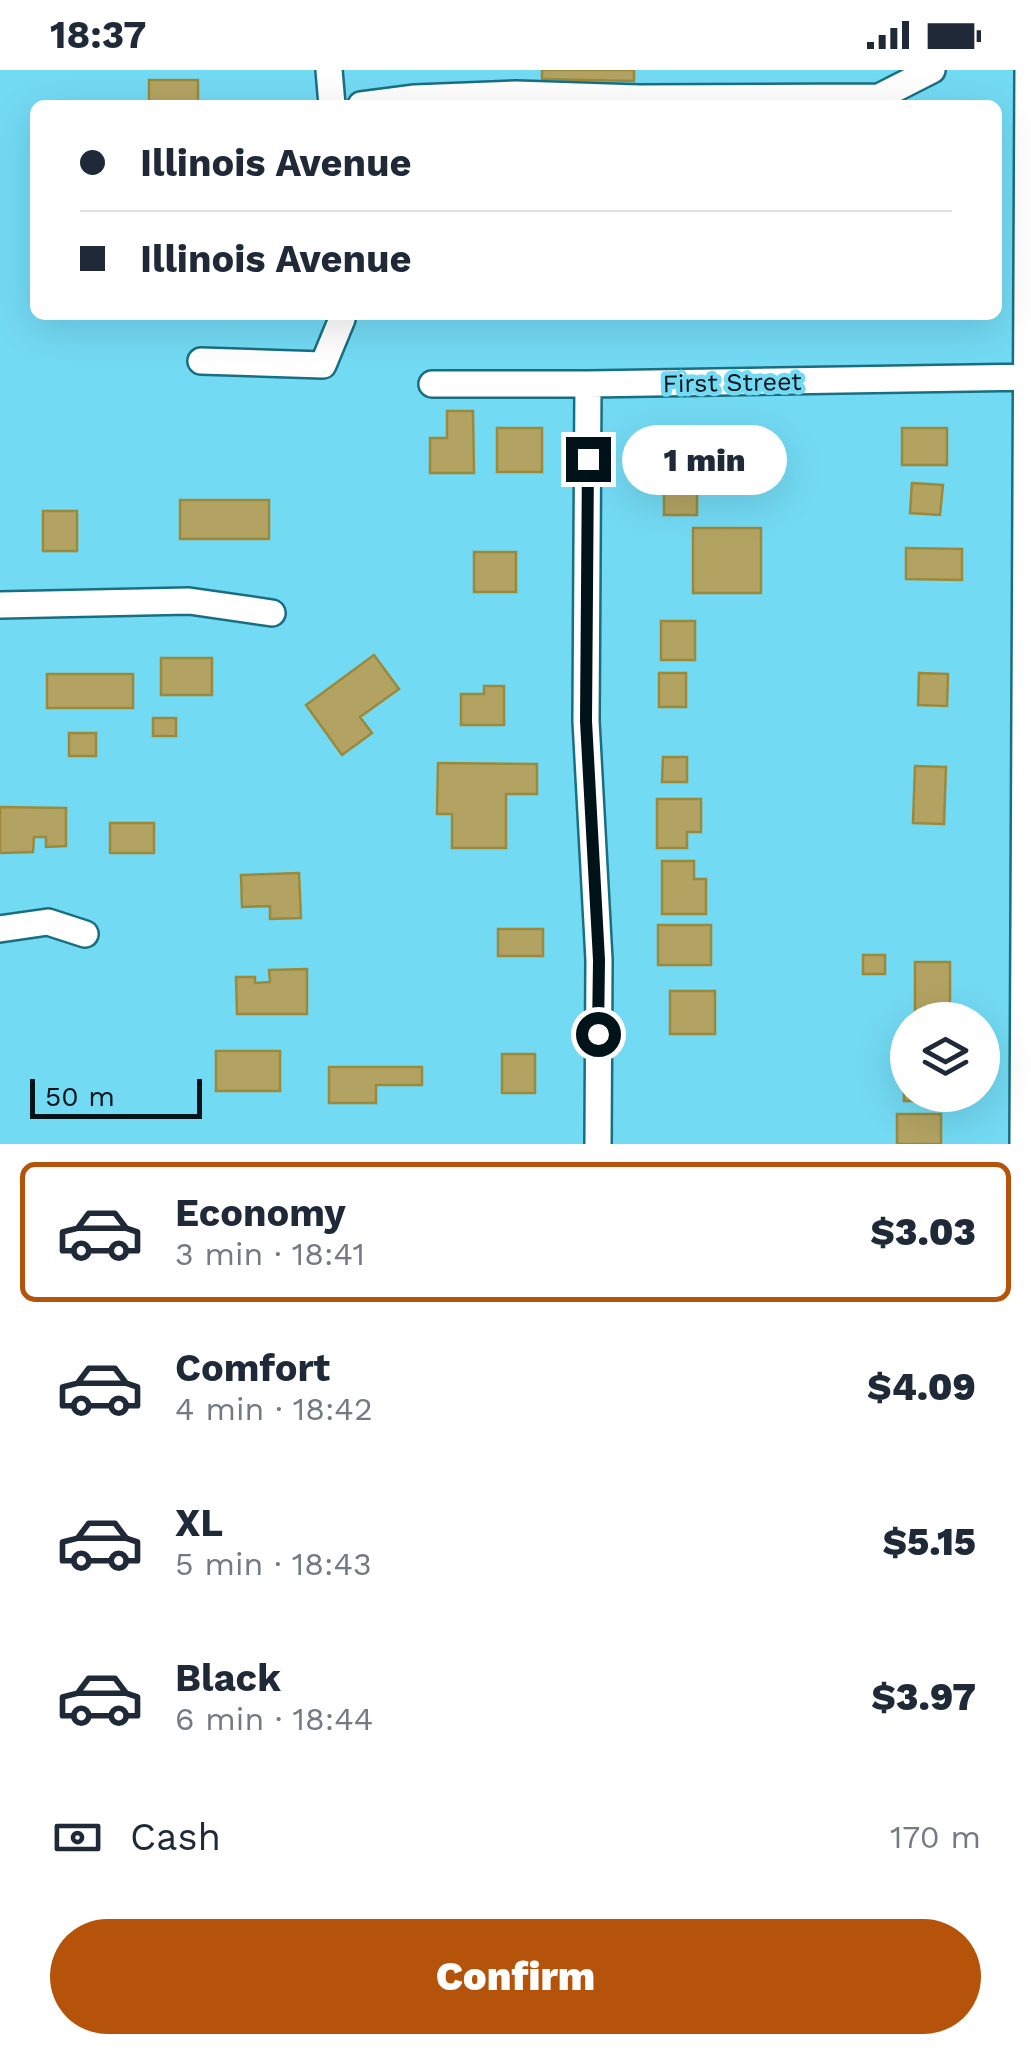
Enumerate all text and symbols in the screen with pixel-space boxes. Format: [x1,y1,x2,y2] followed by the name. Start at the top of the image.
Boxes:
[50,13,146,57] text: 18:37
[140,141,412,185] text: Illinois Avenue
[140,237,412,281] text: Illinois Avenue
[662,367,802,398] street label: First Street
[623,424,788,494] callout: 1 min
[566,437,611,482] route end
[663,441,746,479] text: 1 min
[890,1002,1000,1112] map controls
[890,1002,1000,1112] button: layers
[576,1012,621,1057] route start
[30,1074,202,1118] scale bar
[45,1080,115,1113] text: 50 m
[55,1187,145,1277] icon: car
[175,1191,346,1235] text: Economy
[870,1210,976,1254] text: $3.03
[175,1235,365,1273] text: 3 min · 18:41
[55,1342,145,1432] icon: car
[175,1346,330,1390] text: Comfort
[867,1365,976,1409] text: $4.09
[175,1390,373,1428] text: 4 min · 18:42
[55,1497,145,1587] icon: car
[175,1501,223,1545] text: XL
[882,1520,976,1564] text: $5.15
[175,1545,372,1583] text: 5 min · 18:43
[55,1652,145,1742] icon: car
[175,1656,281,1700] text: Black
[871,1675,976,1719] text: $3.97
[175,1700,373,1738] text: 6 min · 18:44
[50,1810,105,1865] icon: cash
[130,1815,221,1859] text: Cash
[890,1818,981,1856] text: 170 m
[50,1919,981,2034] button: Confirm

